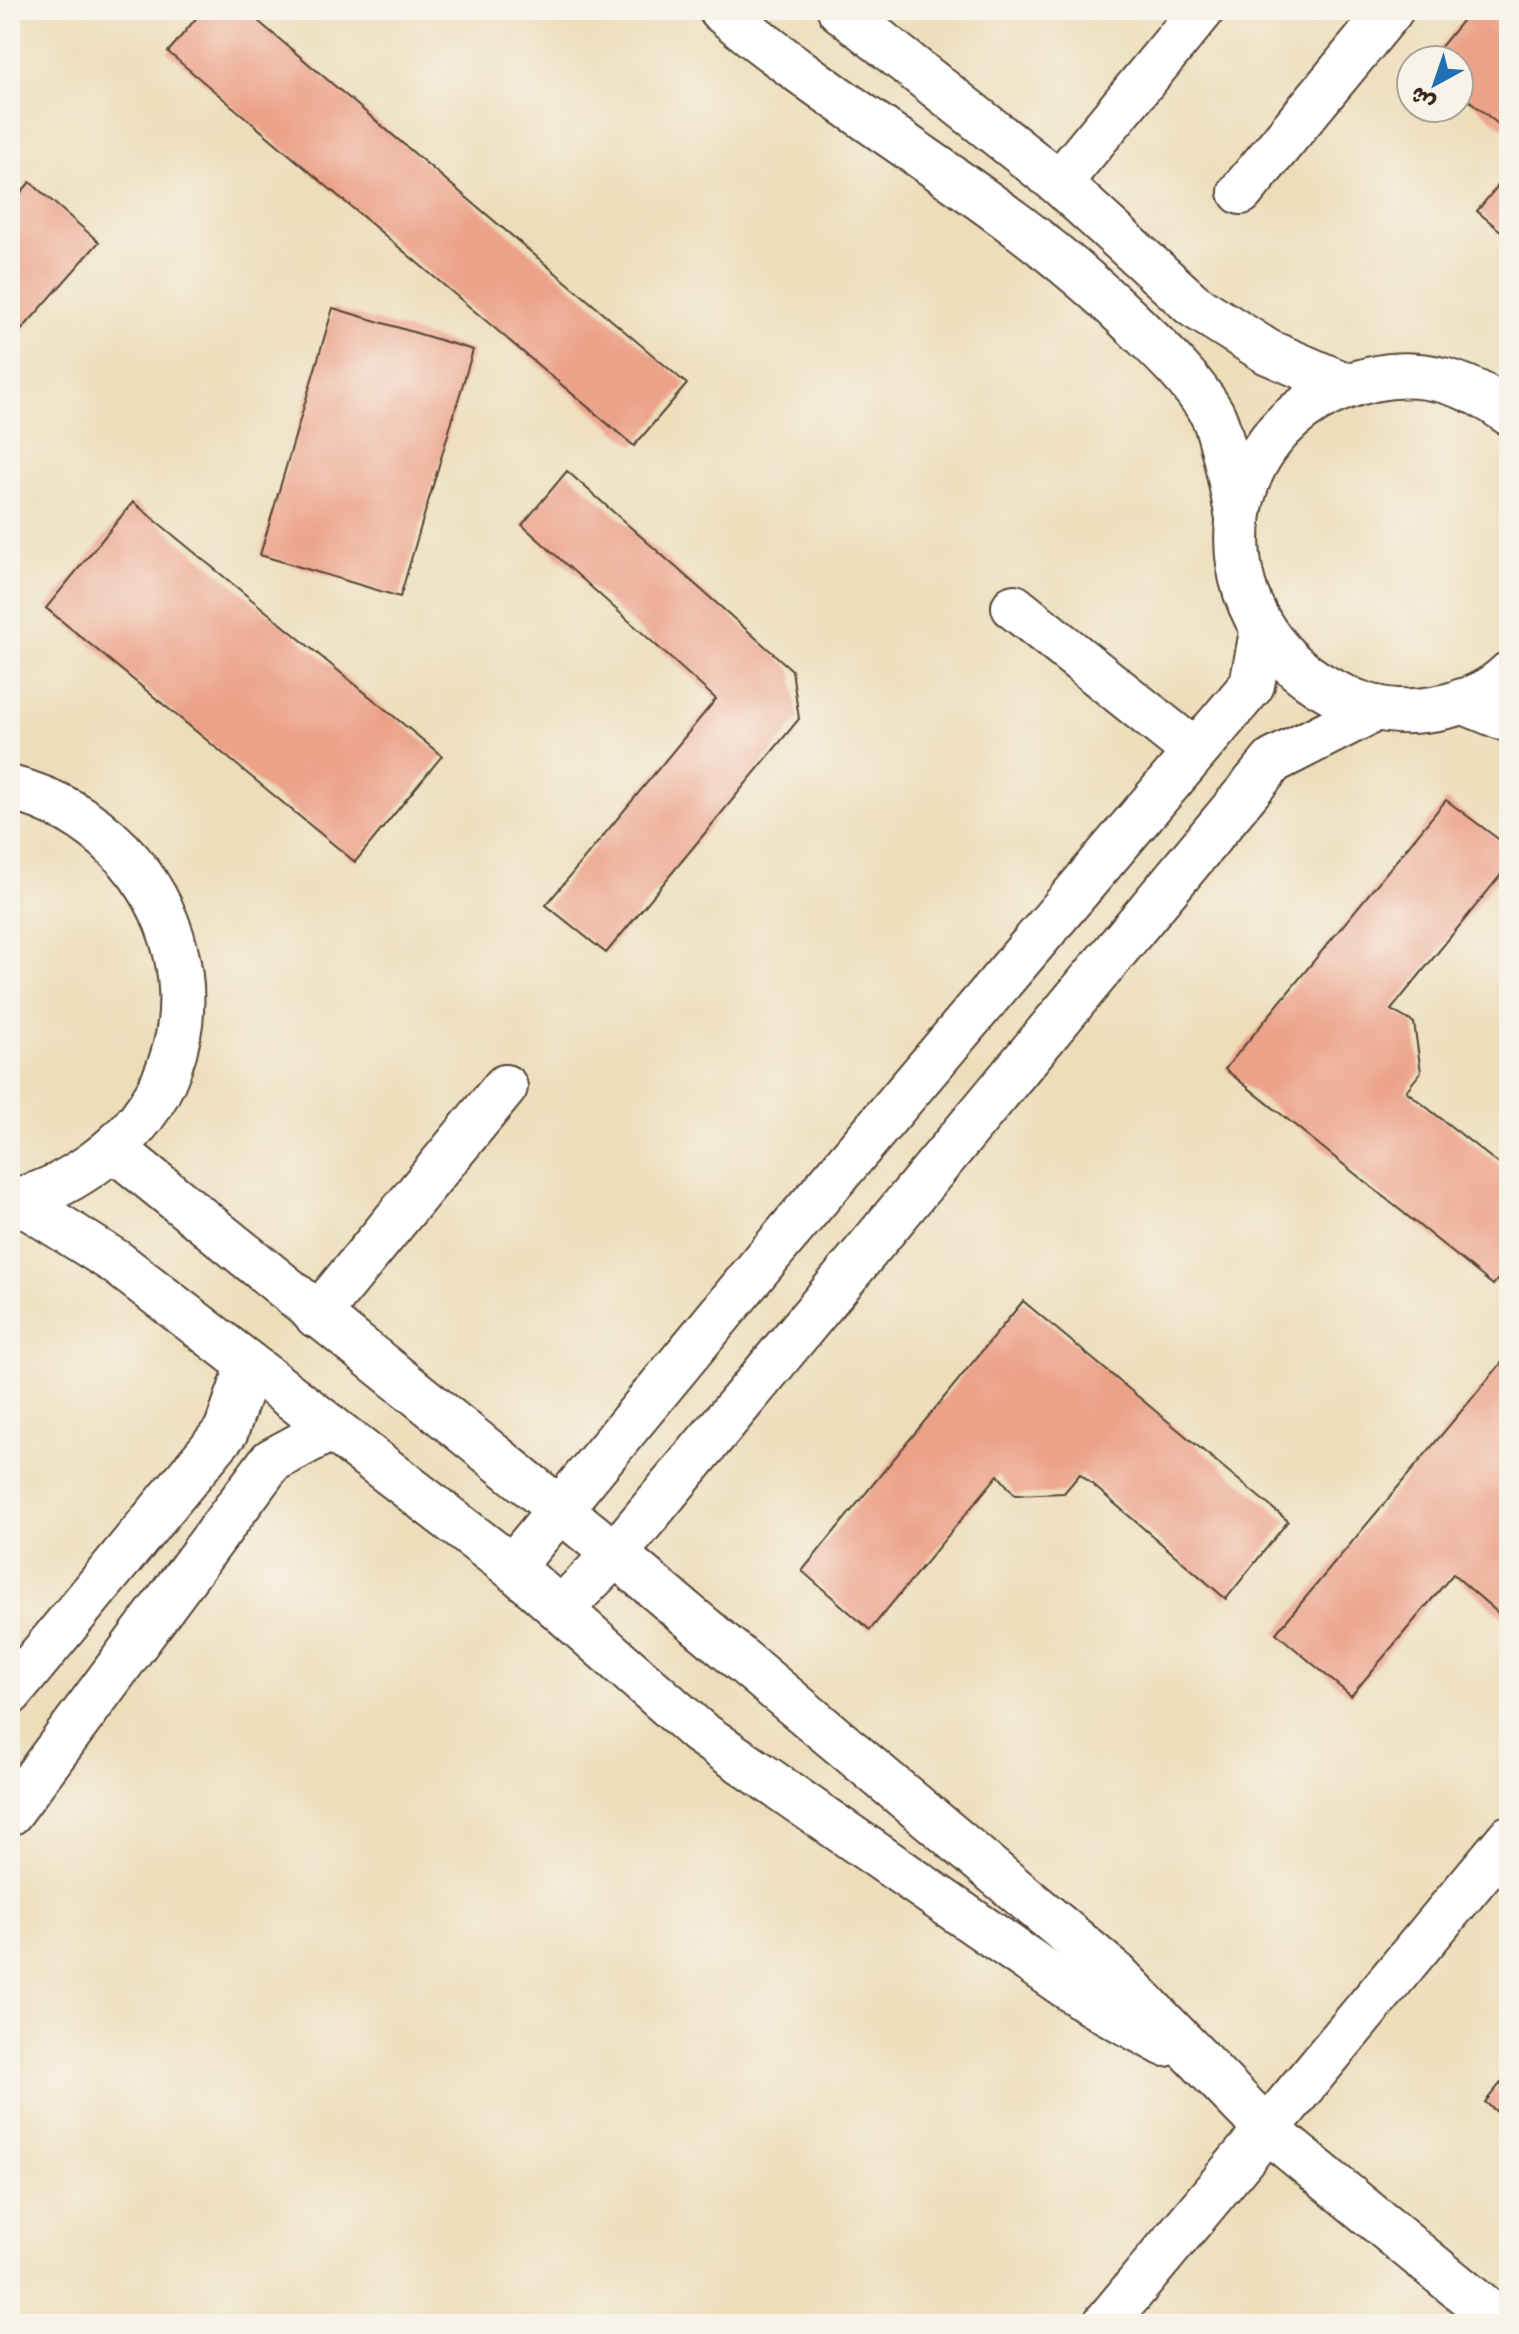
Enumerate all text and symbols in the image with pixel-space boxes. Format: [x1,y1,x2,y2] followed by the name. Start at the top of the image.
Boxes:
[1395,44,1475,124] north arrow
[1405,81,1440,117] text: ش

